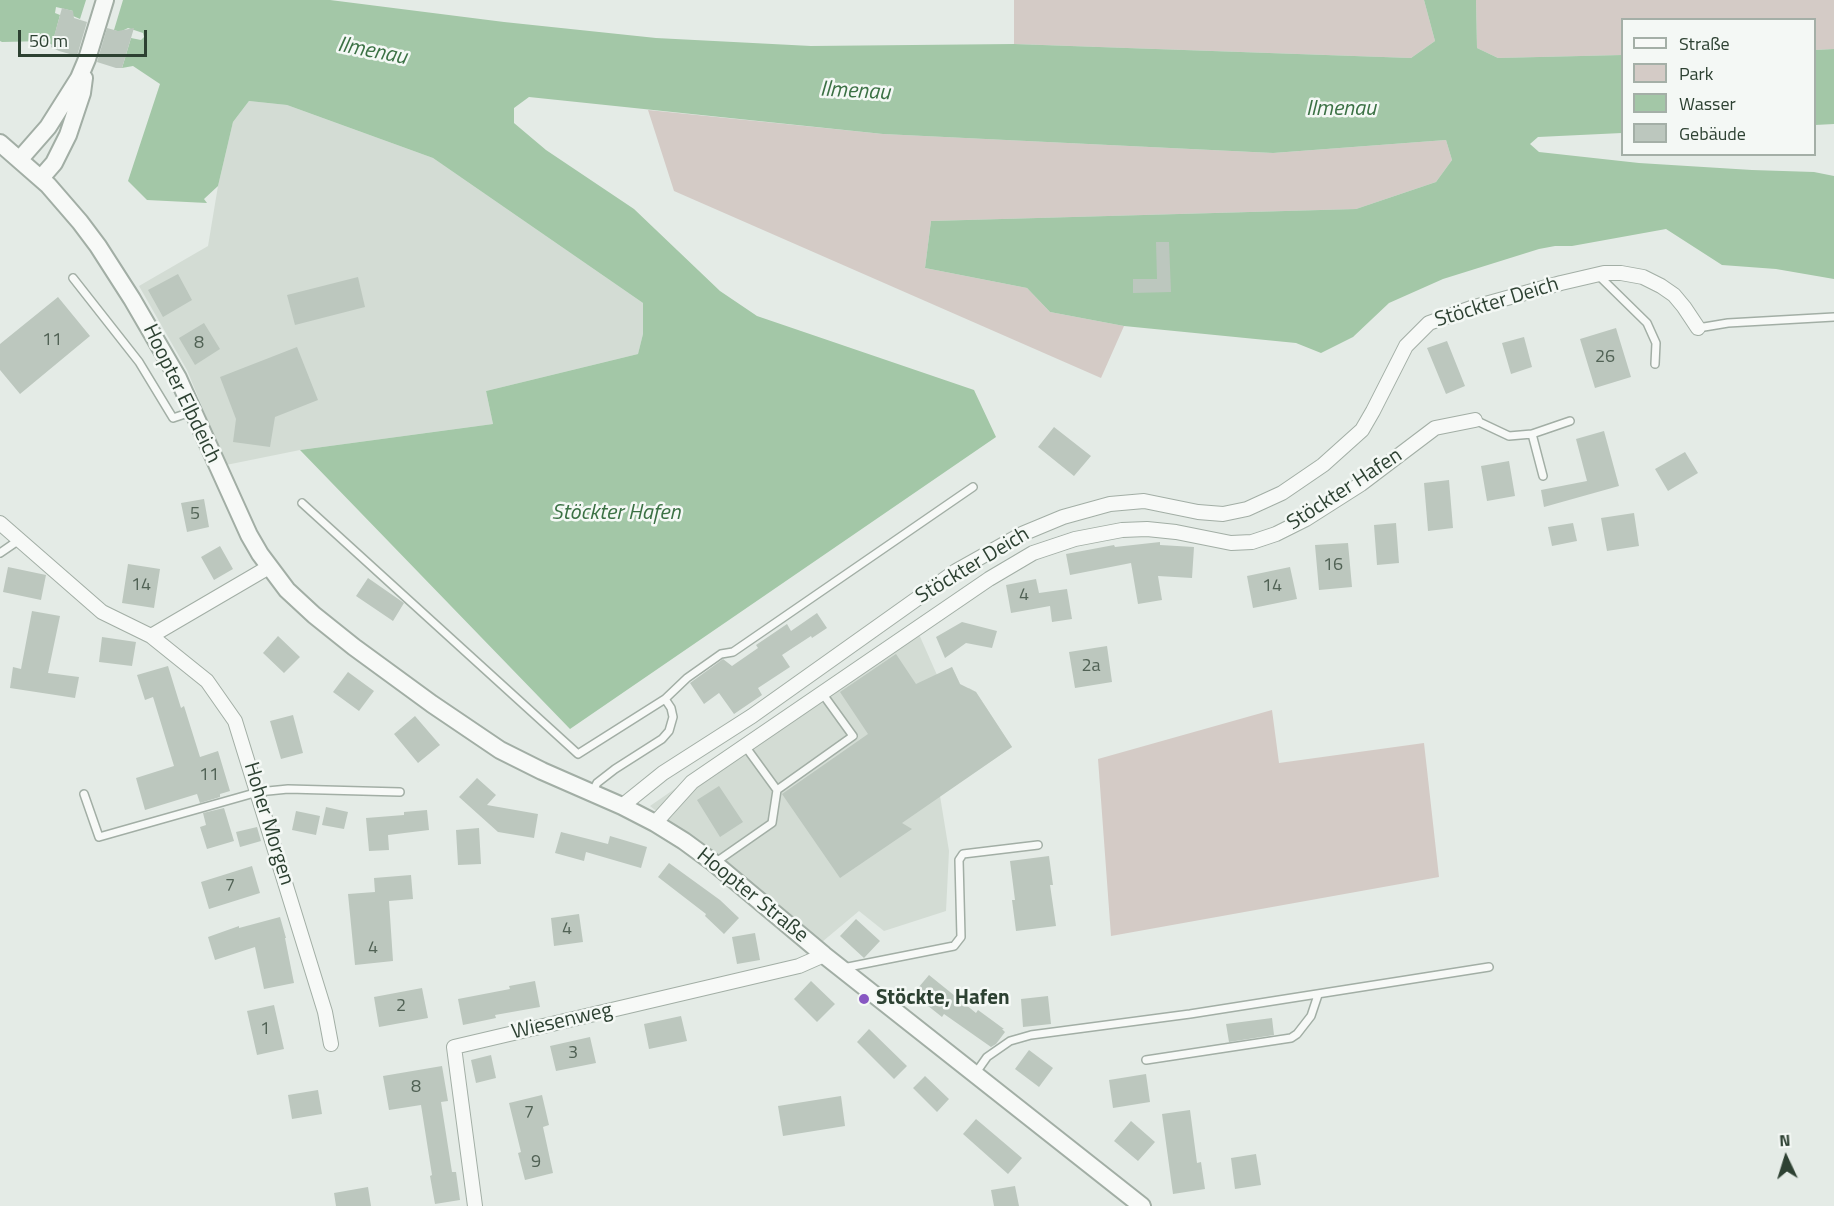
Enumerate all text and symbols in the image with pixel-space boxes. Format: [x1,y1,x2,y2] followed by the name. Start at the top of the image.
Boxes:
[21,18,150,56] scale bar
[1621,18,1816,156] legend
[29,27,68,54] text: 50 m
[1679,30,1730,57] text: Straße
[335,32,409,72] water label: Ilmenau
[1679,60,1713,87] text: Park
[819,77,891,107] water label: Ilmenau
[1679,90,1736,117] text: Wasser
[1306,97,1376,123] water label: Ilmenau
[1679,120,1746,147] text: Gebäude
[1432,272,1562,334] street label: Stöckter Deich
[136,320,226,468] street label: Hoopter Elbdeich
[42,330,62,352] house number: 11
[194,333,204,355] house number: 8
[1595,347,1615,369] house number: 26
[1283,443,1407,537] street label: Stöckter Hafen
[552,501,680,527] water label: Stöckter Hafen
[190,504,200,526] house number: 5
[912,522,1034,610] street label: Stöckter Deich
[1323,555,1343,577] house number: 16
[131,575,151,597] house number: 14
[1262,576,1282,598] house number: 14
[1019,585,1029,607] house number: 4
[1081,656,1101,678] house number: 2a
[237,759,299,889] street label: Hoher Morgen
[199,765,219,787] house number: 11
[691,843,813,949] street label: Hoopter Straße
[225,876,235,898] house number: 7
[562,919,572,941] house number: 4
[368,938,378,960] house number: 4
[876,986,1009,1012] place label: Stöckte, Hafen
[857,992,871,1006] marker: Stöckte, Hafen
[396,996,406,1018] house number: 2
[509,998,615,1046] street label: Wiesenweg
[260,1019,270,1041] house number: 1
[568,1043,578,1065] house number: 3
[411,1077,421,1099] house number: 8
[524,1103,534,1125] house number: 7
[1756,1128,1816,1188] north arrow
[1778,1128,1791,1152] text: N
[531,1152,541,1174] house number: 9

